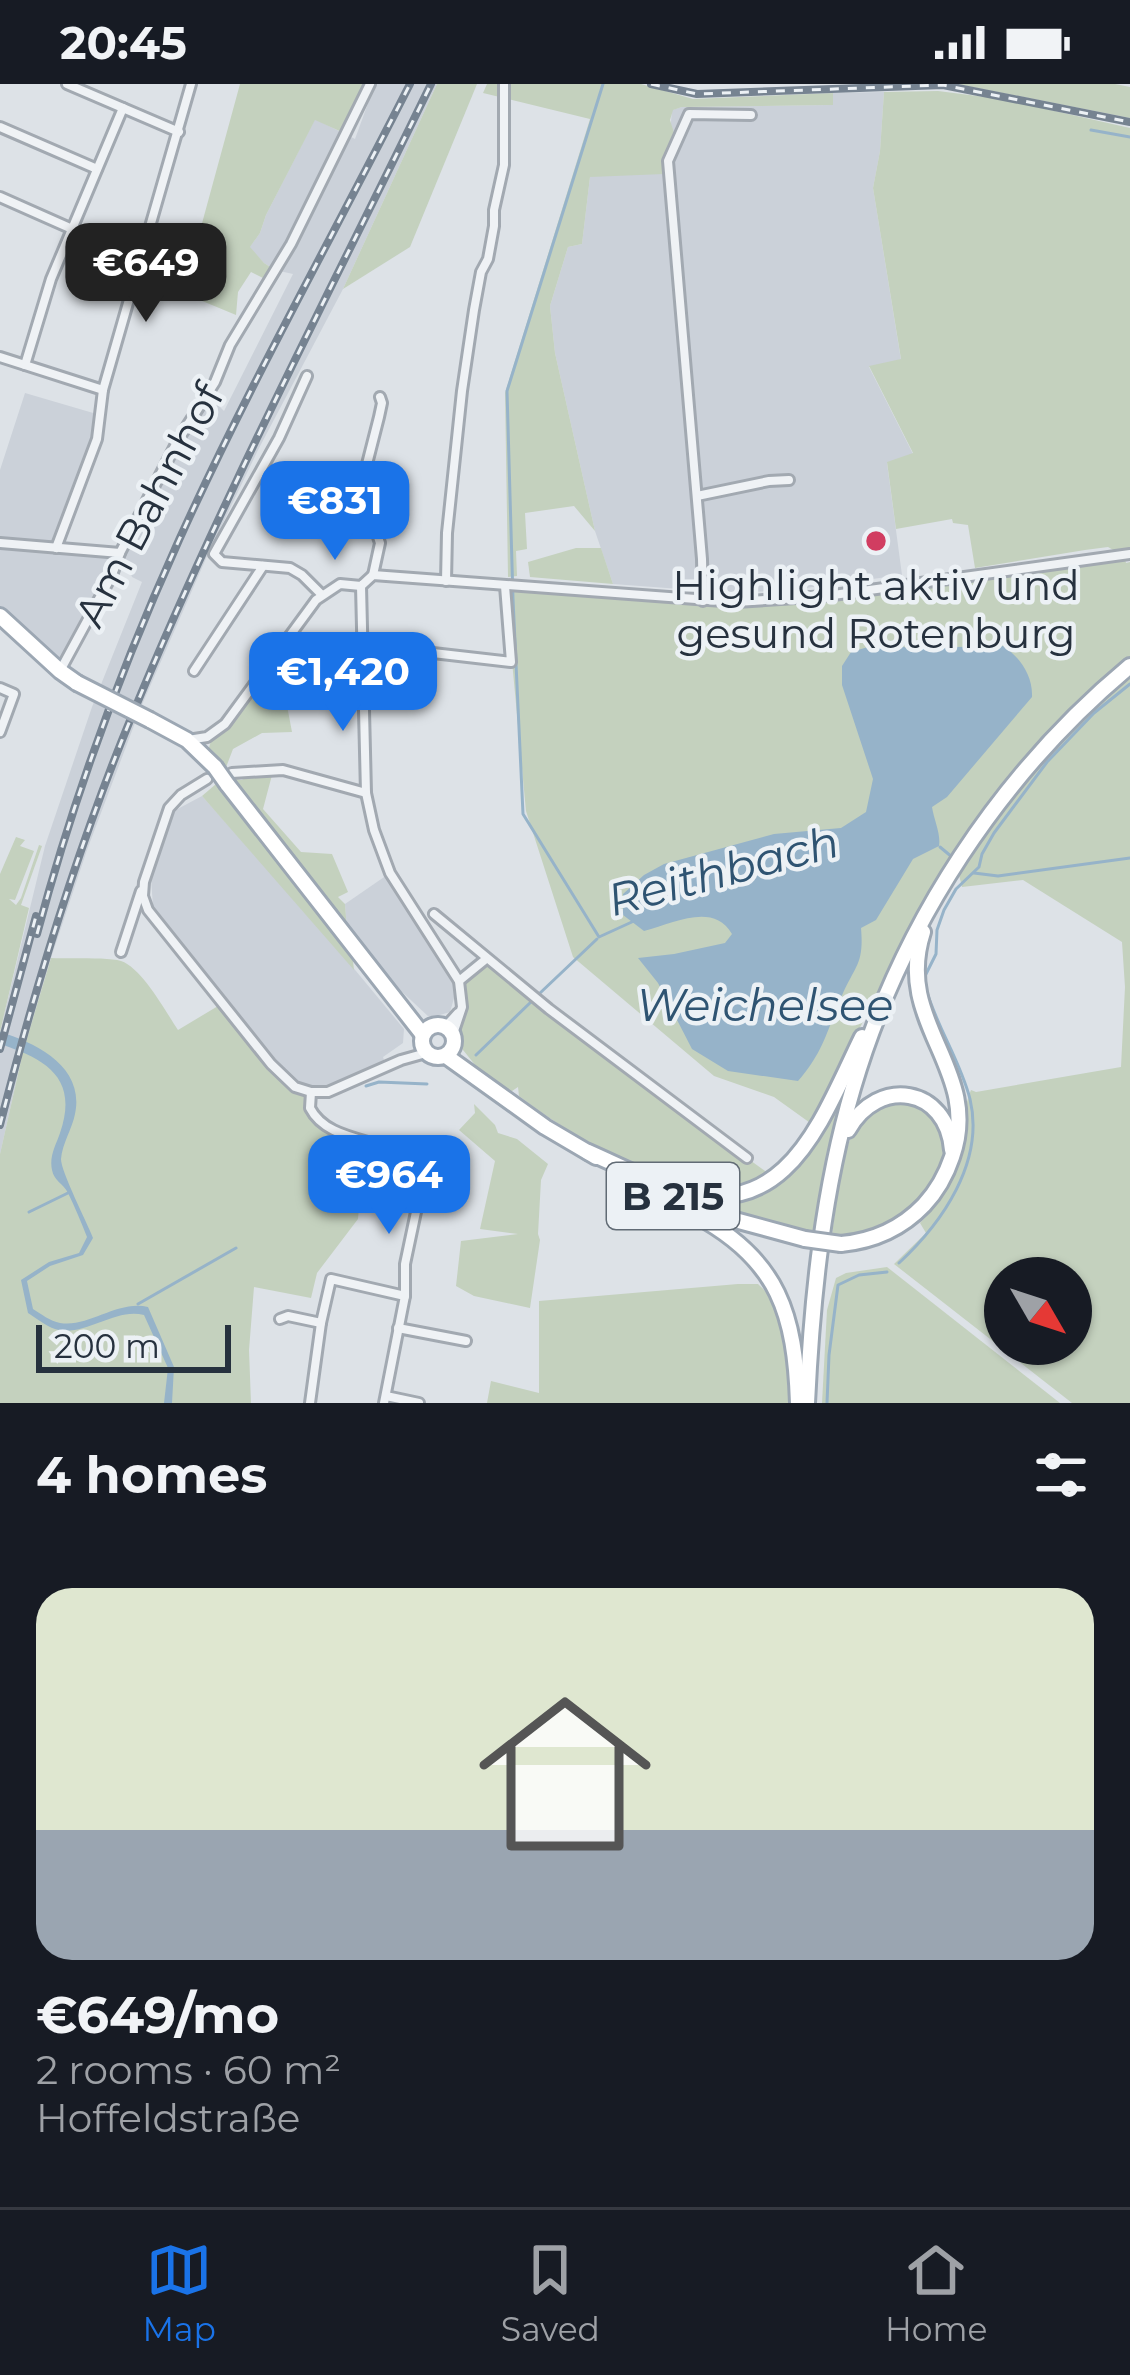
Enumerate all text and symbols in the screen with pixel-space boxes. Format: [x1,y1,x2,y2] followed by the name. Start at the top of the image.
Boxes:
[60,15,187,70] text: 20:45
[75,223,217,325] pin: €649
[92,238,200,286] text: €649
[63,373,236,635] street label: Am Bahnhof
[264,461,406,563] pin: €831
[287,476,383,524] text: €831
[863,528,889,554] marker: Highlight aktiv und gesund Rotenburg
[672,559,1080,659] place label: Highlight aktiv und gesund Rotenburg
[245,632,441,734] pin: €1,420
[276,647,410,695] text: €1,420
[601,813,845,927] water label: Reithbach
[637,977,893,1032] water label: Weichelsee
[318,1135,460,1237] pin: €964
[335,1150,443,1198] text: €964
[607,1163,739,1229] road number: B 215
[984,1257,1092,1365] north arrow
[984,1257,1092,1365] map controls
[36,1319,231,1372] scale bar
[54,1326,160,1366] text: 200 m
[1028,1442,1094,1508] icon: filters
[36,1444,267,1506] text: 4 homes
[457,1666,673,1882] icon: home
[36,1984,279,2046] text: €649/mo
[36,2046,341,2094] text: 2 rooms · 60 m²
[36,2094,300,2142] text: Hoffeldstraße
[143,2237,216,2349] tab: Map
[501,2237,600,2349] tab: Saved
[885,2237,987,2349] tab: Home

